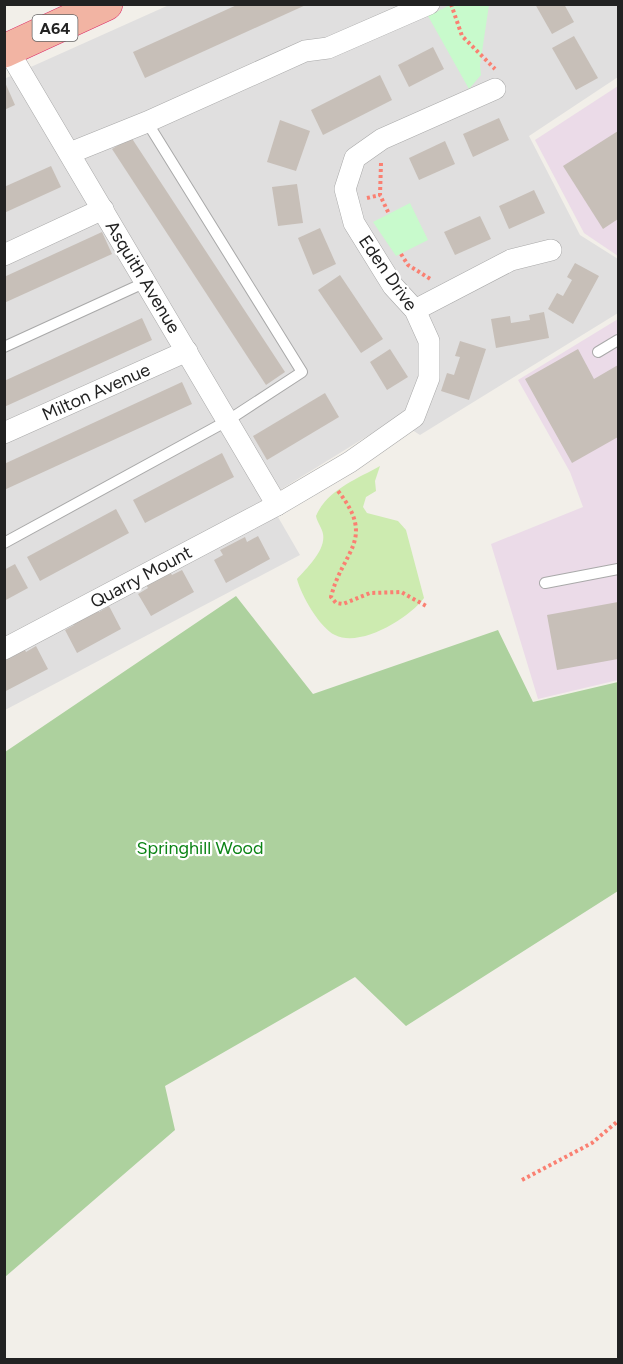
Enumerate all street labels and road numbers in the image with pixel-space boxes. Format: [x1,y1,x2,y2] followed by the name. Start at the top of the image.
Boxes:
[32,15,78,41] road number: A64
[101,217,185,337] street label: Asquith Avenue
[354,231,422,315] street label: Eden Drive
[39,358,154,426] street label: Milton Avenue
[86,541,196,613] street label: Quarry Mount

